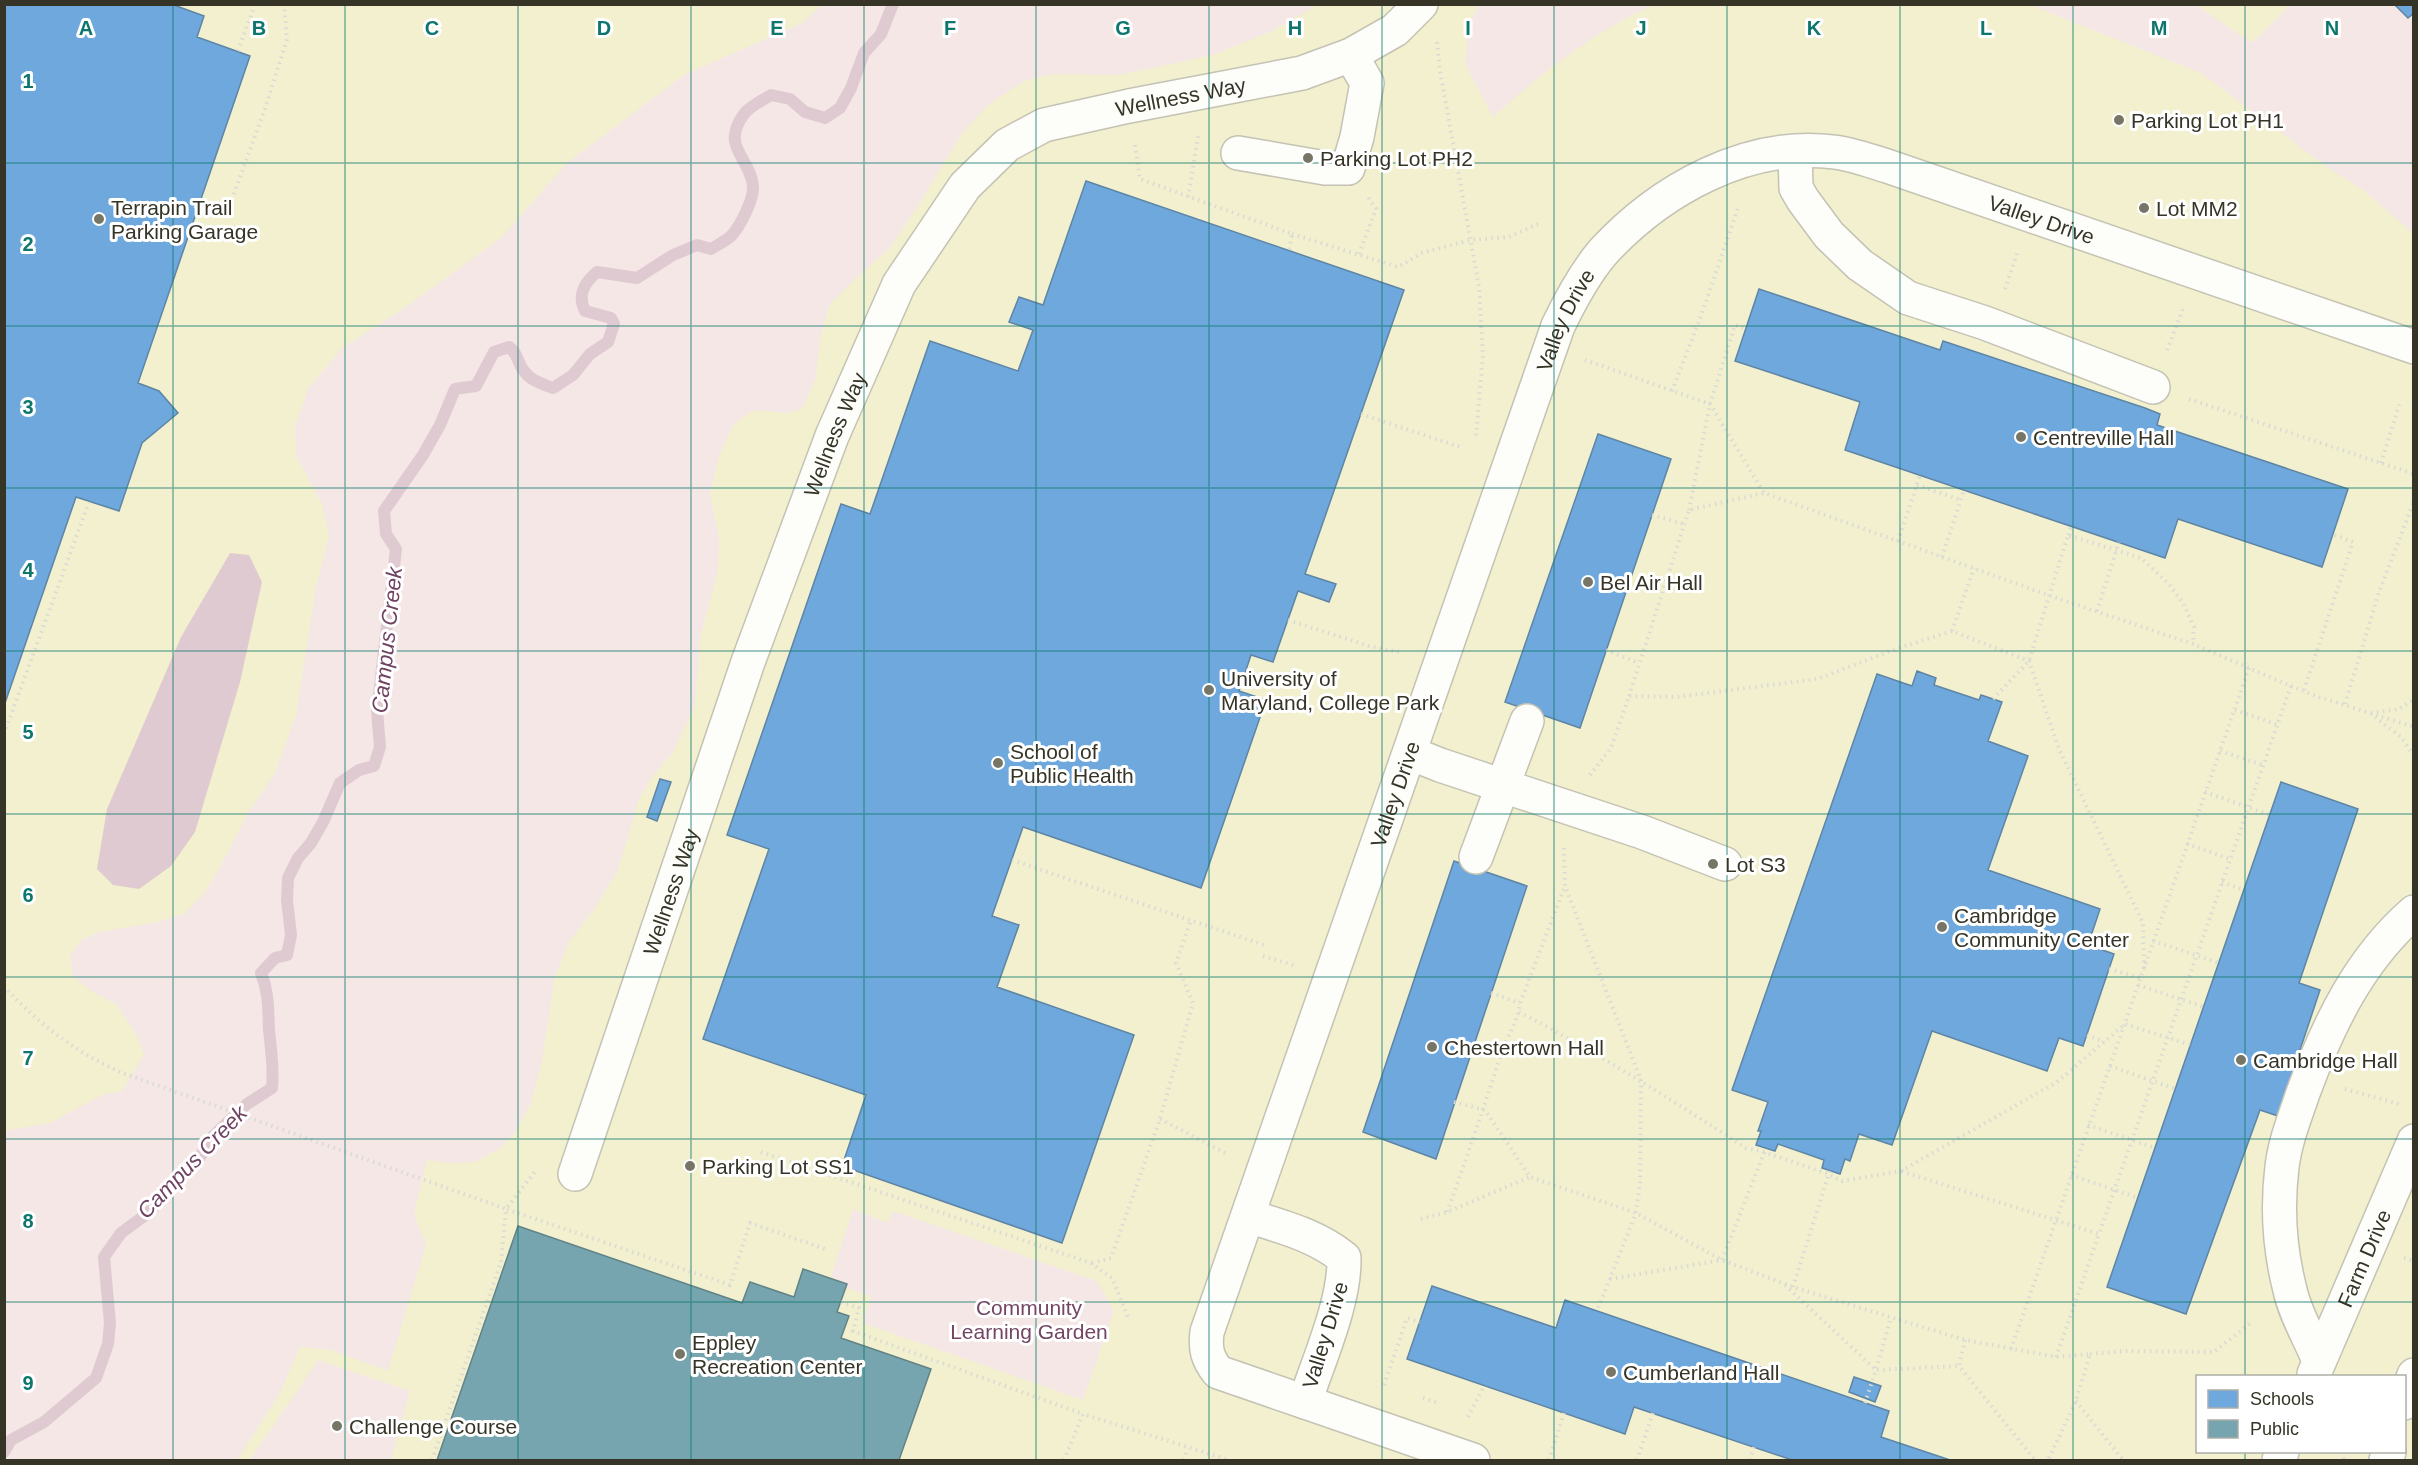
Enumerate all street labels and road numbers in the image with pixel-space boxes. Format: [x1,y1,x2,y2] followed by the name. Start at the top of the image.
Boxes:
[1113,72,1248,120] street label: Wellness Way
[1986,190,2098,248] street label: Valley Drive
[1532,264,1599,374] street label: Valley Drive
[799,368,870,500] street label: Wellness Way
[1366,738,1424,850] street label: Valley Drive
[638,825,703,958] street label: Wellness Way
[2333,1206,2395,1310] street label: Farm Drive
[1298,1279,1352,1391] street label: Valley Drive

